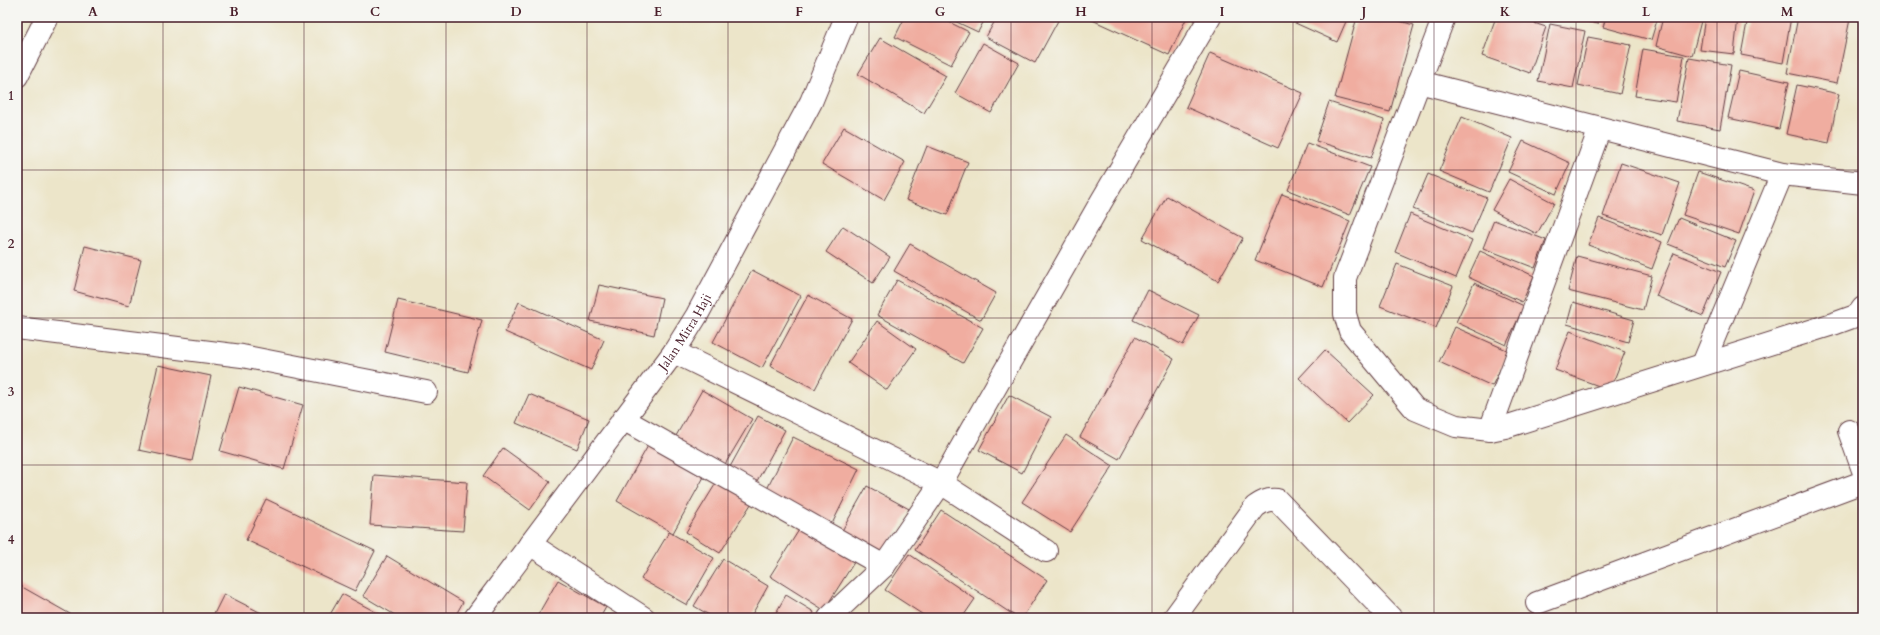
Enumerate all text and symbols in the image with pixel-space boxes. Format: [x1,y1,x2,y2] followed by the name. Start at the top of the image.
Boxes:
[88,3,98,21] text: A
[229,3,239,21] text: B
[370,3,380,21] text: C
[510,3,522,21] text: D
[654,3,662,21] text: E
[795,3,803,21] text: F
[935,3,946,21] text: G
[1075,3,1087,21] text: H
[1219,3,1225,21] text: I
[1360,3,1367,21] text: J
[1500,3,1511,21] text: K
[1642,3,1651,21] text: L
[1781,3,1794,21] text: M
[8,87,14,105] text: 1
[8,235,15,253] text: 2
[653,290,716,376] street label: Jalan Mitra Haji
[8,383,15,401] text: 3
[8,531,15,549] text: 4

